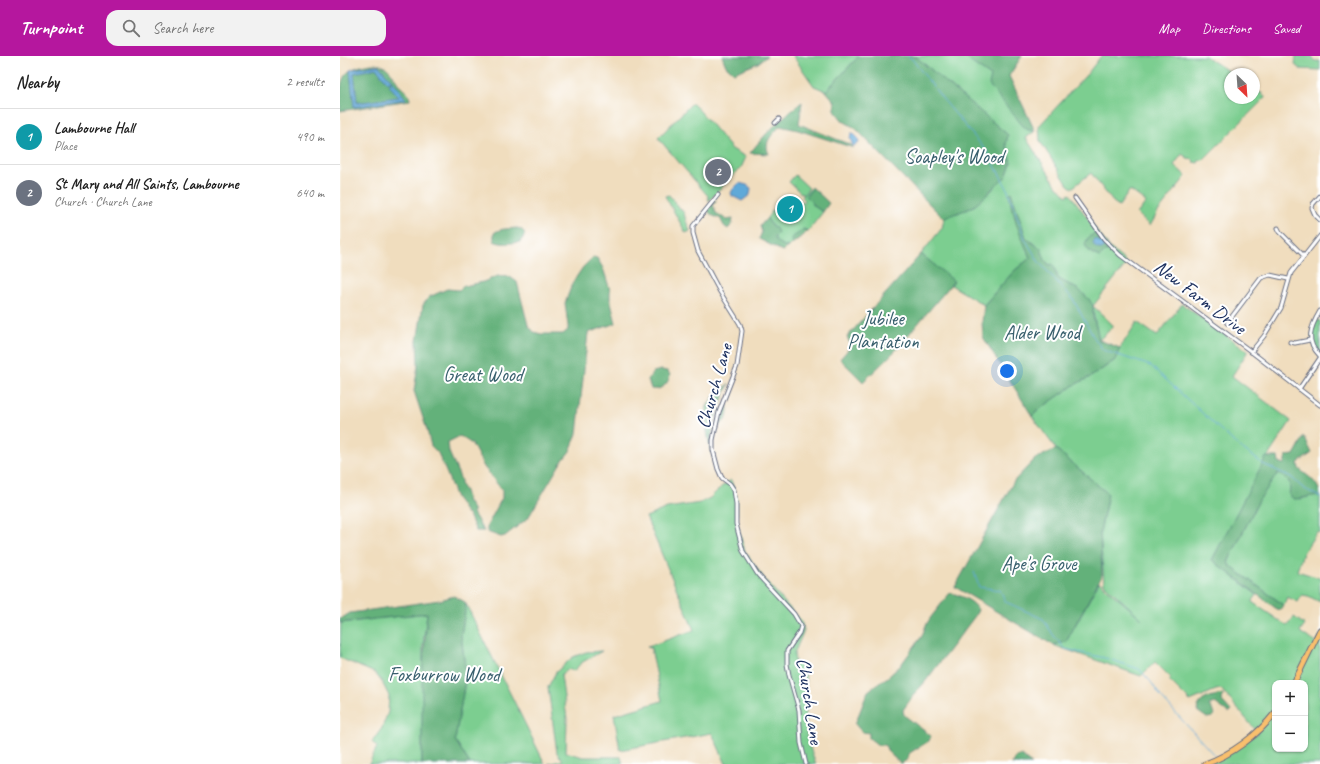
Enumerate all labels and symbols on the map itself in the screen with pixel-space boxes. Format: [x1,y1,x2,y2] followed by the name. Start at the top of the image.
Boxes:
[1224,68,1260,104] north arrow
[904,144,1007,169] park label: Soapley's Wood
[705,157,731,187] pin: 2
[777,194,803,224] pin: 1
[1149,254,1252,341] street label: New Farm Drive
[847,306,920,354] park label: Jubilee Plantation
[1004,320,1083,345] park label: Alder Wood
[690,339,738,431] street label: Church Lane
[997,361,1017,381] your location
[443,362,526,387] park label: Great Wood
[1001,551,1078,576] park label: Ape's Grove
[791,656,829,747] street label: Church Lane
[388,662,503,687] park label: Foxburrow Wood

